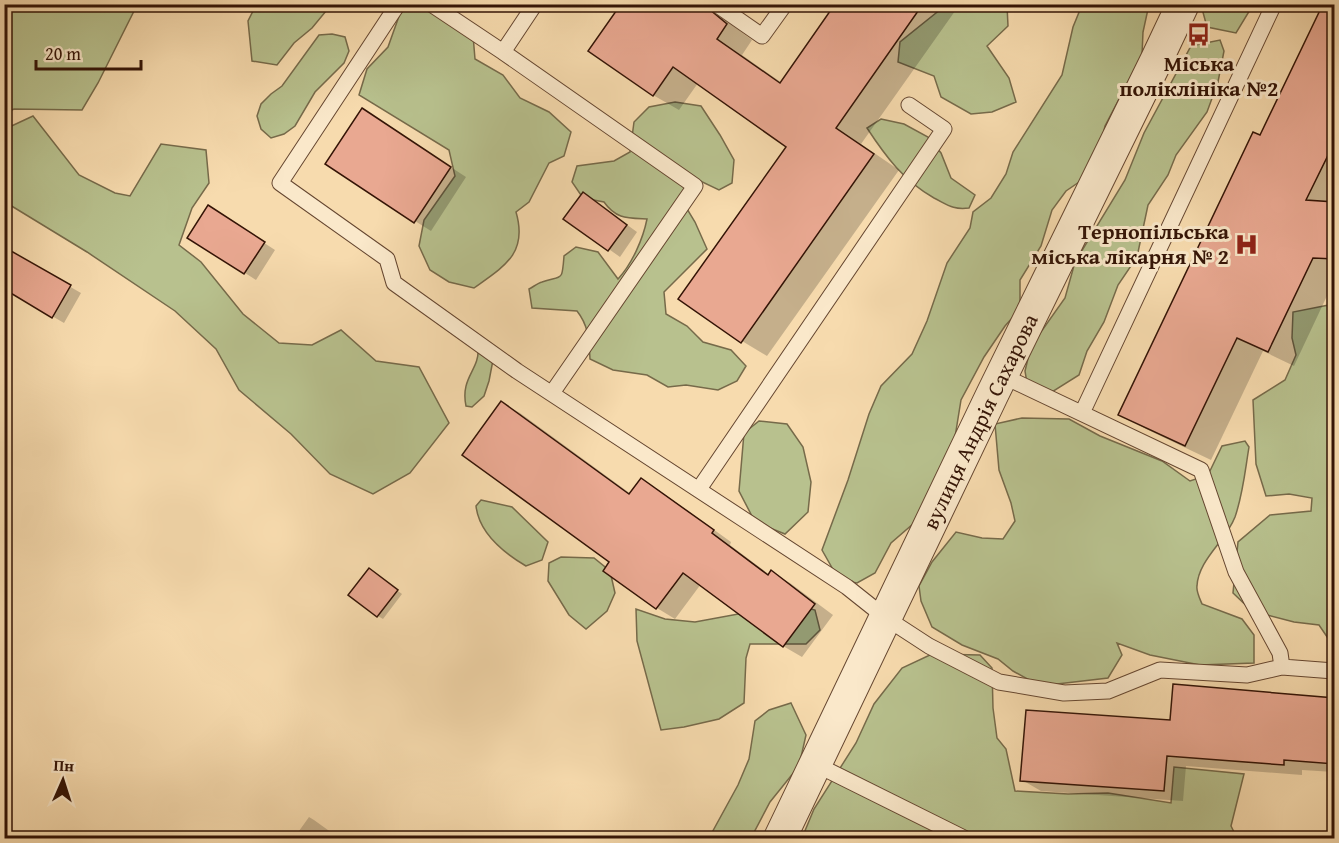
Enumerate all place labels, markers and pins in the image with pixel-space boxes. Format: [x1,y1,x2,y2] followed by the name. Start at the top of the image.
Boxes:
[1186,21,1212,47] bus stop icon: Міська поліклініка №2
[1120,47,1278,104] place label: Міська поліклініка №2
[1031,215,1230,272] place label: Тернопільська міська лікарня № 2
[1234,231,1260,257] hospital icon: Тернопільська міська лікарня № 2

